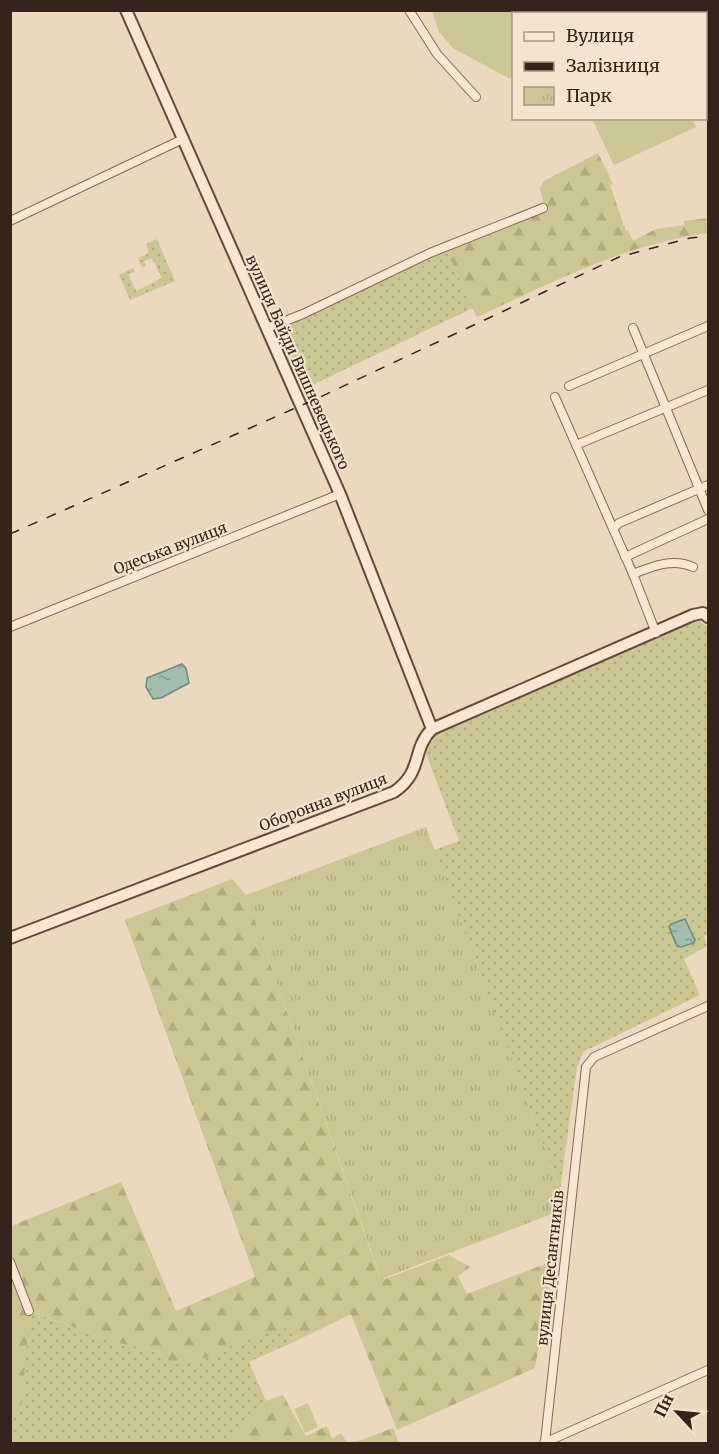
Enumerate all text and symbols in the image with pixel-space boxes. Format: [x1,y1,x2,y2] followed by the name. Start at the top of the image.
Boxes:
[512,12,707,120] legend
[566,24,634,47] text: Вулиця
[566,54,660,77] text: Залізниця
[566,84,612,107] text: Парк
[242,252,354,473] street label: вулиця Байди Вишневецького
[111,518,229,578] street label: Одеська вулиця
[256,769,390,835] street label: Оборонна вулиця
[532,1189,568,1347] street label: вулиця Десантників
[647,1382,707,1442] north arrow
[649,1390,678,1421] text: Пн

